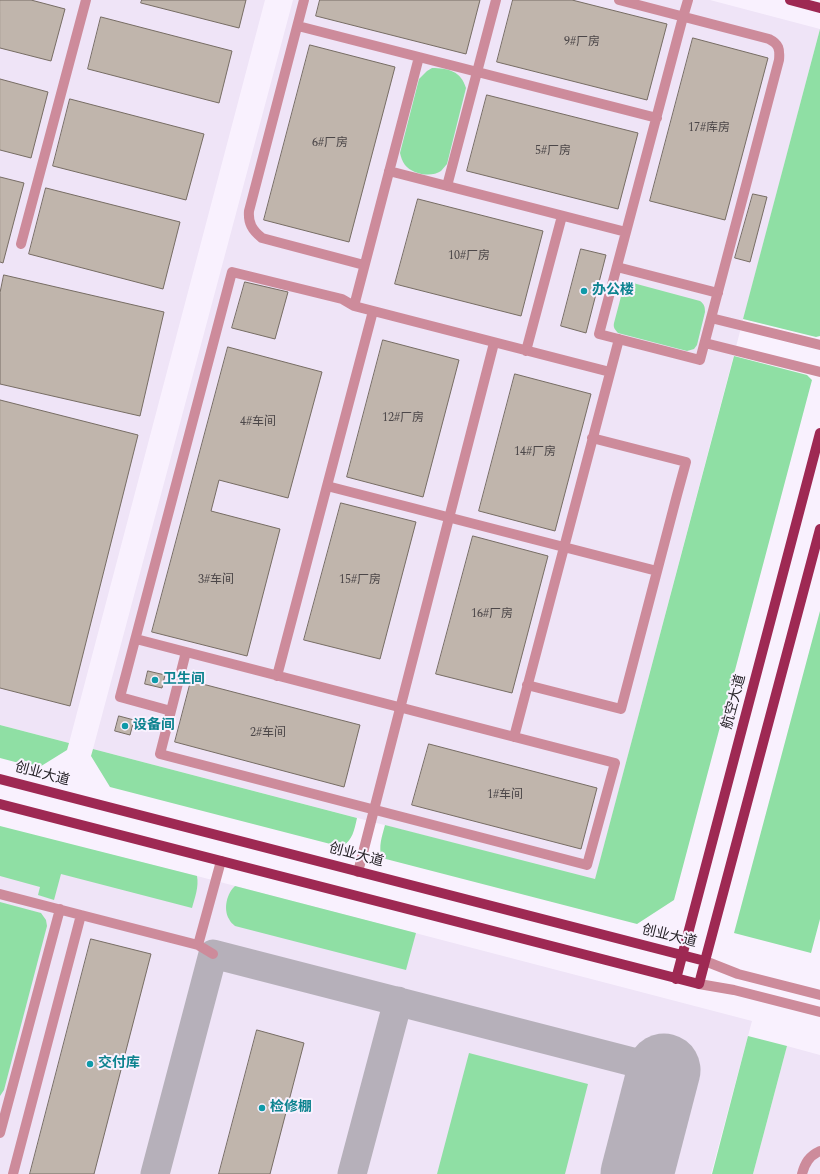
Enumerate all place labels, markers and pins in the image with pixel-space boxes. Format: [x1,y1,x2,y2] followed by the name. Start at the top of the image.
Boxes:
[592,283,634,299] place label: 办公楼
[579,286,589,296] marker: 办公楼
[163,672,205,688] place label: 卫生间
[150,675,160,685] marker: 卫生间
[133,718,175,734] place label: 设备间
[120,721,130,731] marker: 设备间
[98,1056,140,1072] place label: 交付库
[85,1059,95,1069] marker: 交付库
[270,1100,312,1116] place label: 检修棚
[257,1103,267,1113] marker: 检修棚

